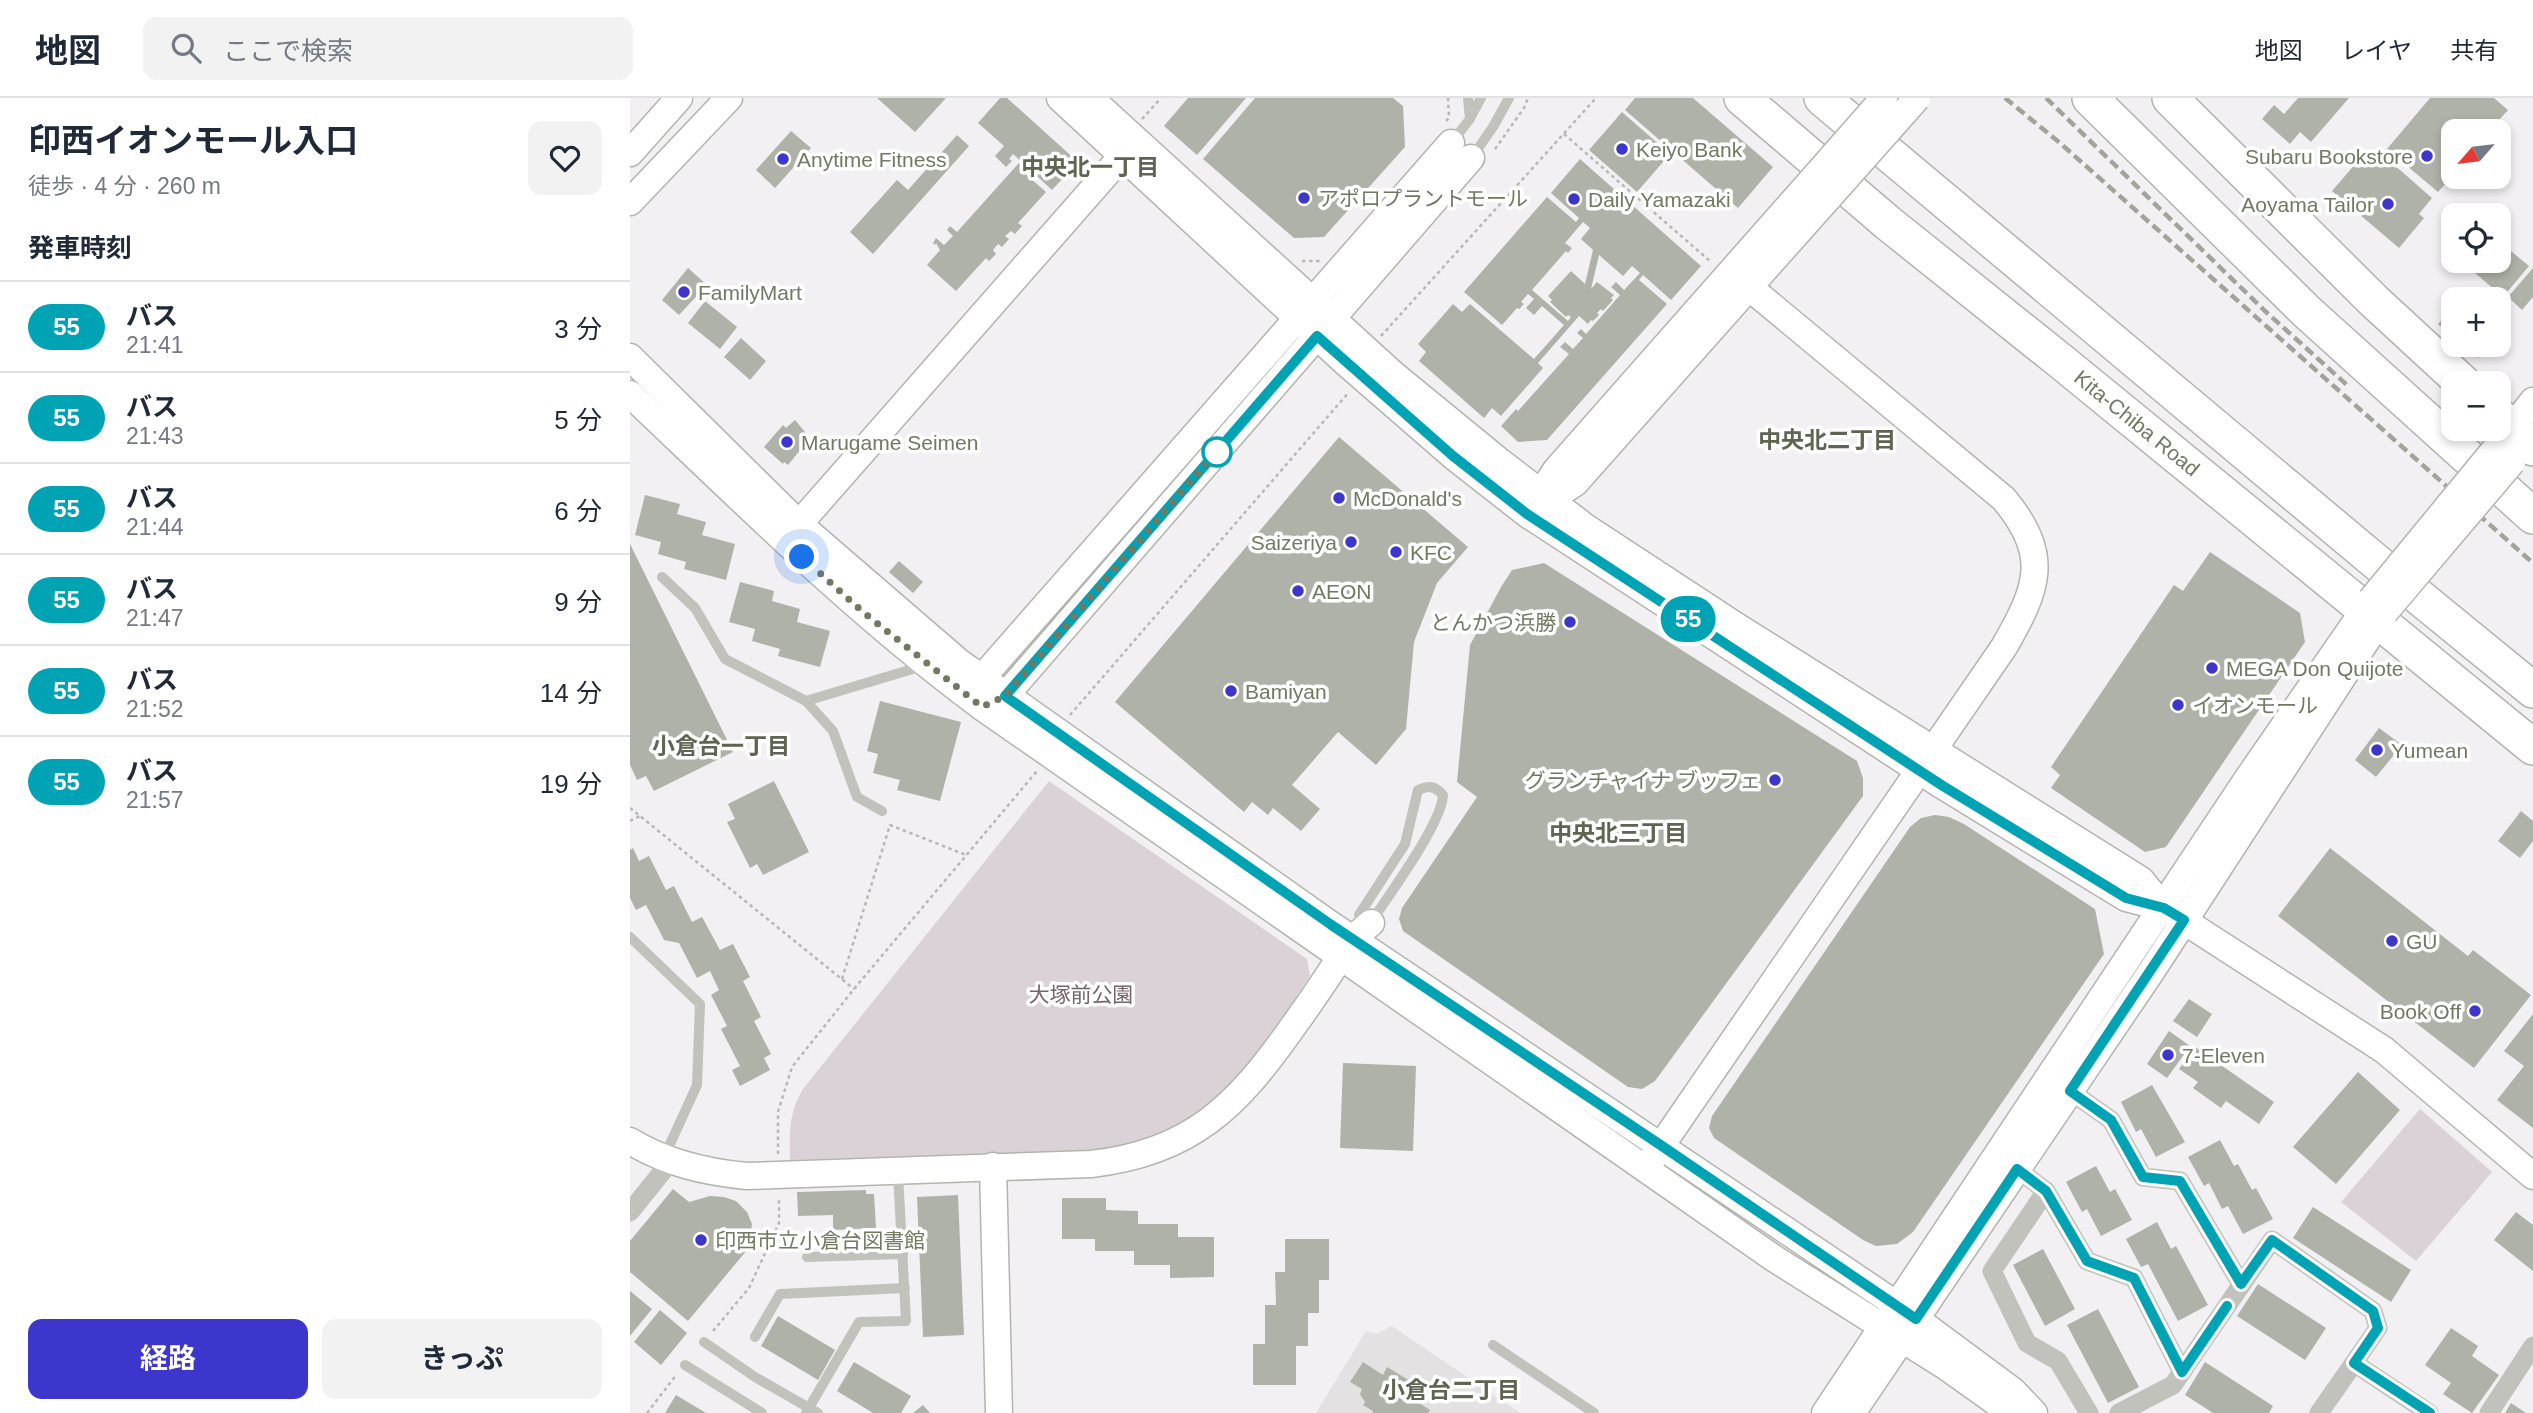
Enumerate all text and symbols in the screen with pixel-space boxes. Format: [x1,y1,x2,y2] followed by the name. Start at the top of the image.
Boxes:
[143,17,633,80] search box
[167,29,205,67] icon: search
[35,32,101,69] text: 地図
[223,36,353,66] text: ここで検索
[2255,37,2303,64] text: 地図
[2341,37,2412,64] text: レイヤ
[2450,37,2498,64] text: 共有
[2441,119,2511,189] north arrow
[2441,119,2511,441] map controls
[528,121,602,195] button: heart
[28,122,358,159] text: 印西イオンモール入口
[1636,138,1743,161] place label: Keiyo Bank
[1614,141,1630,157] marker: Keiyo Bank
[2245,145,2413,168] place label: Subaru Bookstore
[797,148,946,171] place label: Anytime Fitness
[2419,148,2435,164] marker: Subaru Bookstore
[775,151,791,167] marker: Anytime Fitness
[1021,154,1159,180] district label: 中央北一丁目
[28,173,221,199] text: 徒歩 · 4 分 · 260 m
[1318,187,1528,210] place label: アポロプラントモール
[1588,188,1731,211] place label: Daily Yamazaki
[1296,190,1312,206] marker: アポロプラントモール
[1566,191,1582,207] marker: Daily Yamazaki
[2241,193,2374,216] place label: Aoyama Tailor
[2380,196,2396,212] marker: Aoyama Tailor
[2441,203,2511,273] button: locate
[28,233,132,263] text: 発車時刻
[698,281,802,304] place label: FamilyMart
[676,284,692,300] marker: FamilyMart
[2441,287,2511,357] button: +
[126,301,178,331] text: バス
[53,313,80,340] text: 55
[554,314,602,344] text: 3 分
[126,332,184,358] text: 21:41
[2070,366,2204,480] street label: Kita-Chiba Road
[2441,371,2511,441] button: −
[126,392,178,422] text: バス
[53,404,80,431] text: 55
[554,405,602,435] text: 5 分
[126,423,184,449] text: 21:43
[1758,427,1896,453] district label: 中央北二丁目
[801,431,978,454] place label: Marugame Seimen
[779,434,795,450] marker: Marugame Seimen
[1202,437,1232,467] unlabelled marker
[126,483,178,513] text: バス
[1353,487,1462,510] place label: McDonald's
[1331,490,1347,506] marker: McDonald's
[53,495,80,522] text: 55
[554,496,602,526] text: 6 分
[126,514,184,540] text: 21:44
[1251,531,1337,554] place label: Saizeriya
[1343,534,1359,550] marker: Saizeriya
[784,539,819,574] your location
[1410,541,1452,564] place label: KFC
[1388,544,1404,560] marker: KFC
[126,574,178,604] text: バス
[1312,580,1372,603] place label: AEON
[1290,583,1306,599] marker: AEON
[53,586,80,613] text: 55
[554,587,602,617] text: 9 分
[1656,596,1720,642] line badge: 55
[126,605,184,631] text: 21:47
[1675,605,1701,632] text: 55
[1430,611,1556,634] place label: とんかつ浜勝
[1562,614,1578,630] marker: とんかつ浜勝
[2226,657,2403,680] place label: MEGA Don Quijote
[2204,660,2220,676] marker: MEGA Don Quijote
[126,665,178,695] text: バス
[53,677,80,704] text: 55
[540,678,602,708] text: 14 分
[1245,680,1327,703] place label: Bamiyan
[1223,683,1239,699] marker: Bamiyan
[2192,694,2318,717] place label: イオンモール
[126,696,184,722] text: 21:52
[2170,697,2186,713] marker: イオンモール
[652,733,790,759] district label: 小倉台一丁目
[2391,739,2468,762] place label: Yumean
[2369,742,2385,758] marker: Yumean
[126,756,178,786] text: バス
[53,768,80,795] text: 55
[540,769,602,799] text: 19 分
[1525,769,1761,792] place label: グランチャイナ ブッフェ
[1767,772,1783,788] marker: グランチャイナ ブッフェ
[126,787,184,813] text: 21:57
[1549,820,1687,846] district label: 中央北三丁目
[2406,930,2438,953] place label: GU
[2384,933,2400,949] marker: GU
[1029,983,1134,1006] park label: 大塚前公園
[2380,1000,2461,1023] place label: Book Off
[2467,1003,2483,1019] marker: Book Off
[2182,1044,2265,1067] place label: 7-Eleven
[2160,1047,2176,1063] marker: 7-Eleven
[715,1229,925,1252] place label: 印西市立小倉台図書館
[693,1232,709,1248] marker: 印西市立小倉台図書館
[28,1319,308,1399] button: 経路
[322,1319,602,1399] button: きっぷ
[1382,1377,1520,1403] district label: 小倉台二丁目

